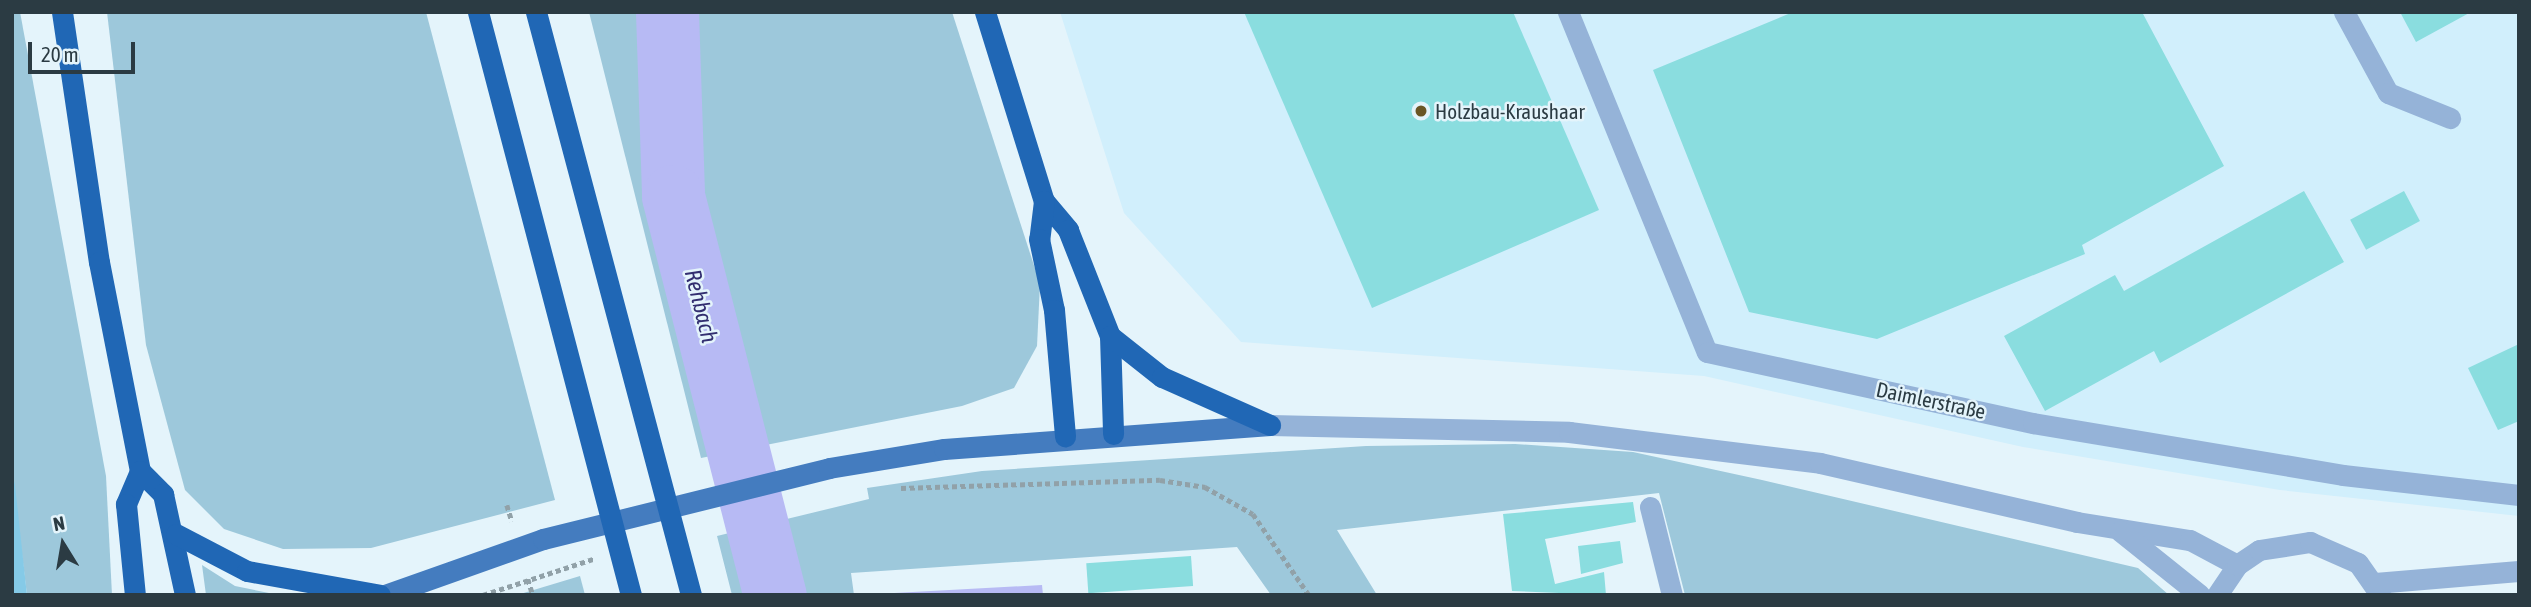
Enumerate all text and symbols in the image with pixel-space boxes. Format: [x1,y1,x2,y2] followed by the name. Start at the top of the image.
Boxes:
[32,28,138,72] scale bar
[41,42,79,66] text: 20 m
[1435,98,1585,124] place label: Holzbau-Kraushaar
[1413,103,1429,119] marker: Holzbau-Kraushaar
[679,267,723,345] water label: Rehbach
[1874,376,1988,424] street label: Daimlerstraße
[28,509,98,579] north arrow
[51,512,67,535] text: N

